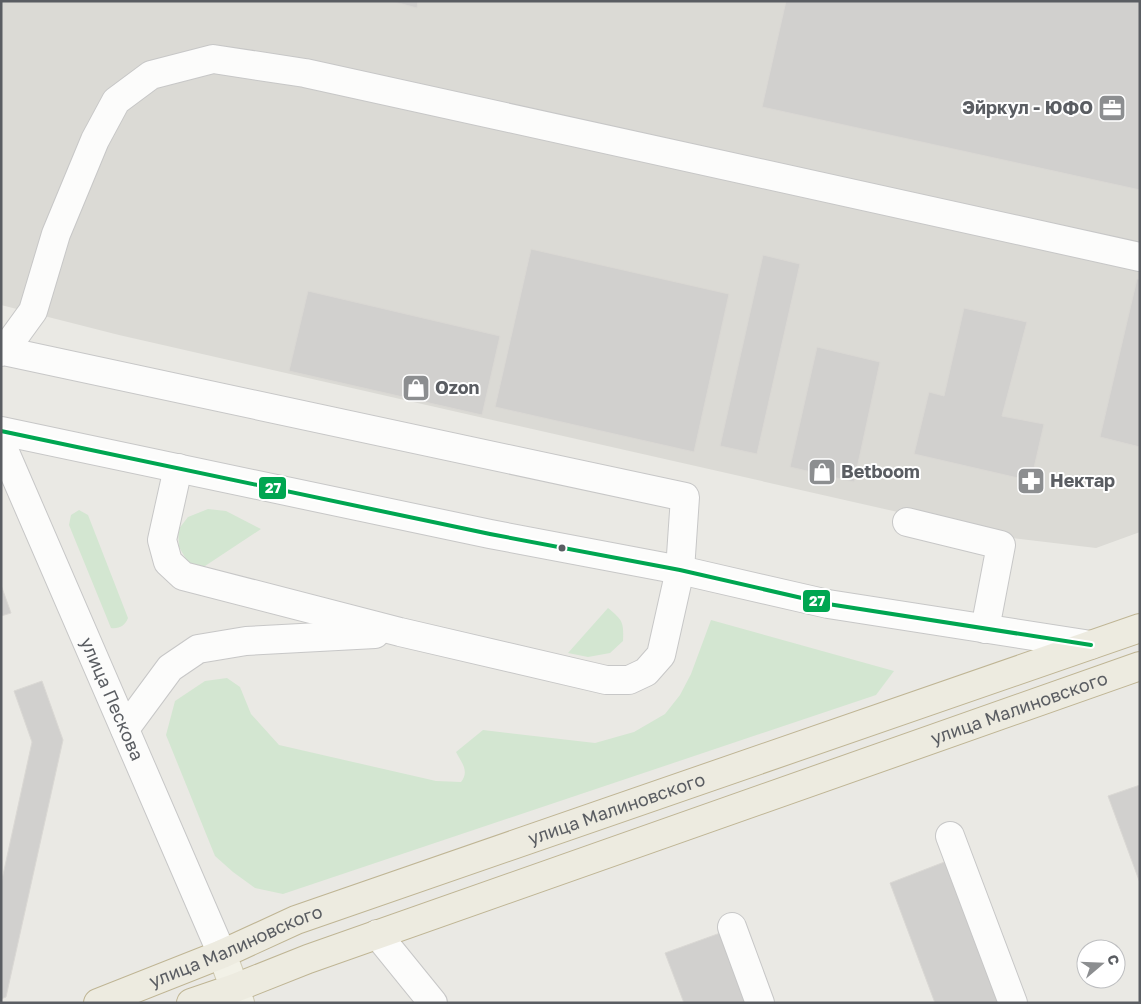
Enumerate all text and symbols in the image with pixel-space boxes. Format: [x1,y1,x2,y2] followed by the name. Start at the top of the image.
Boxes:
[1097,93,1127,123] office icon: Эйркул - ЮФО
[962,96,1093,118] place label: Эйркул - ЮФО
[401,373,431,403] shop icon: Ozon
[435,376,480,398] place label: Ozon
[807,457,837,487] shop icon: Betboom
[841,460,920,482] place label: Betboom
[1016,466,1046,496] pharmacy icon: Нектар
[1050,469,1115,491] place label: Нектар
[258,476,287,500] line badge: 27
[265,479,281,496] text: 27
[557,543,567,553] unlabelled marker
[802,589,831,613] line badge: 27
[809,592,825,609] text: 27
[76,634,149,764] street label: улица Пескова
[927,666,1110,749] street label: улица Малиновского
[525,767,708,849] street label: улица Малиновского
[146,900,325,992] street label: улица Малиновского
[1076,939,1126,989] north arrow
[1104,952,1123,967] text: С

